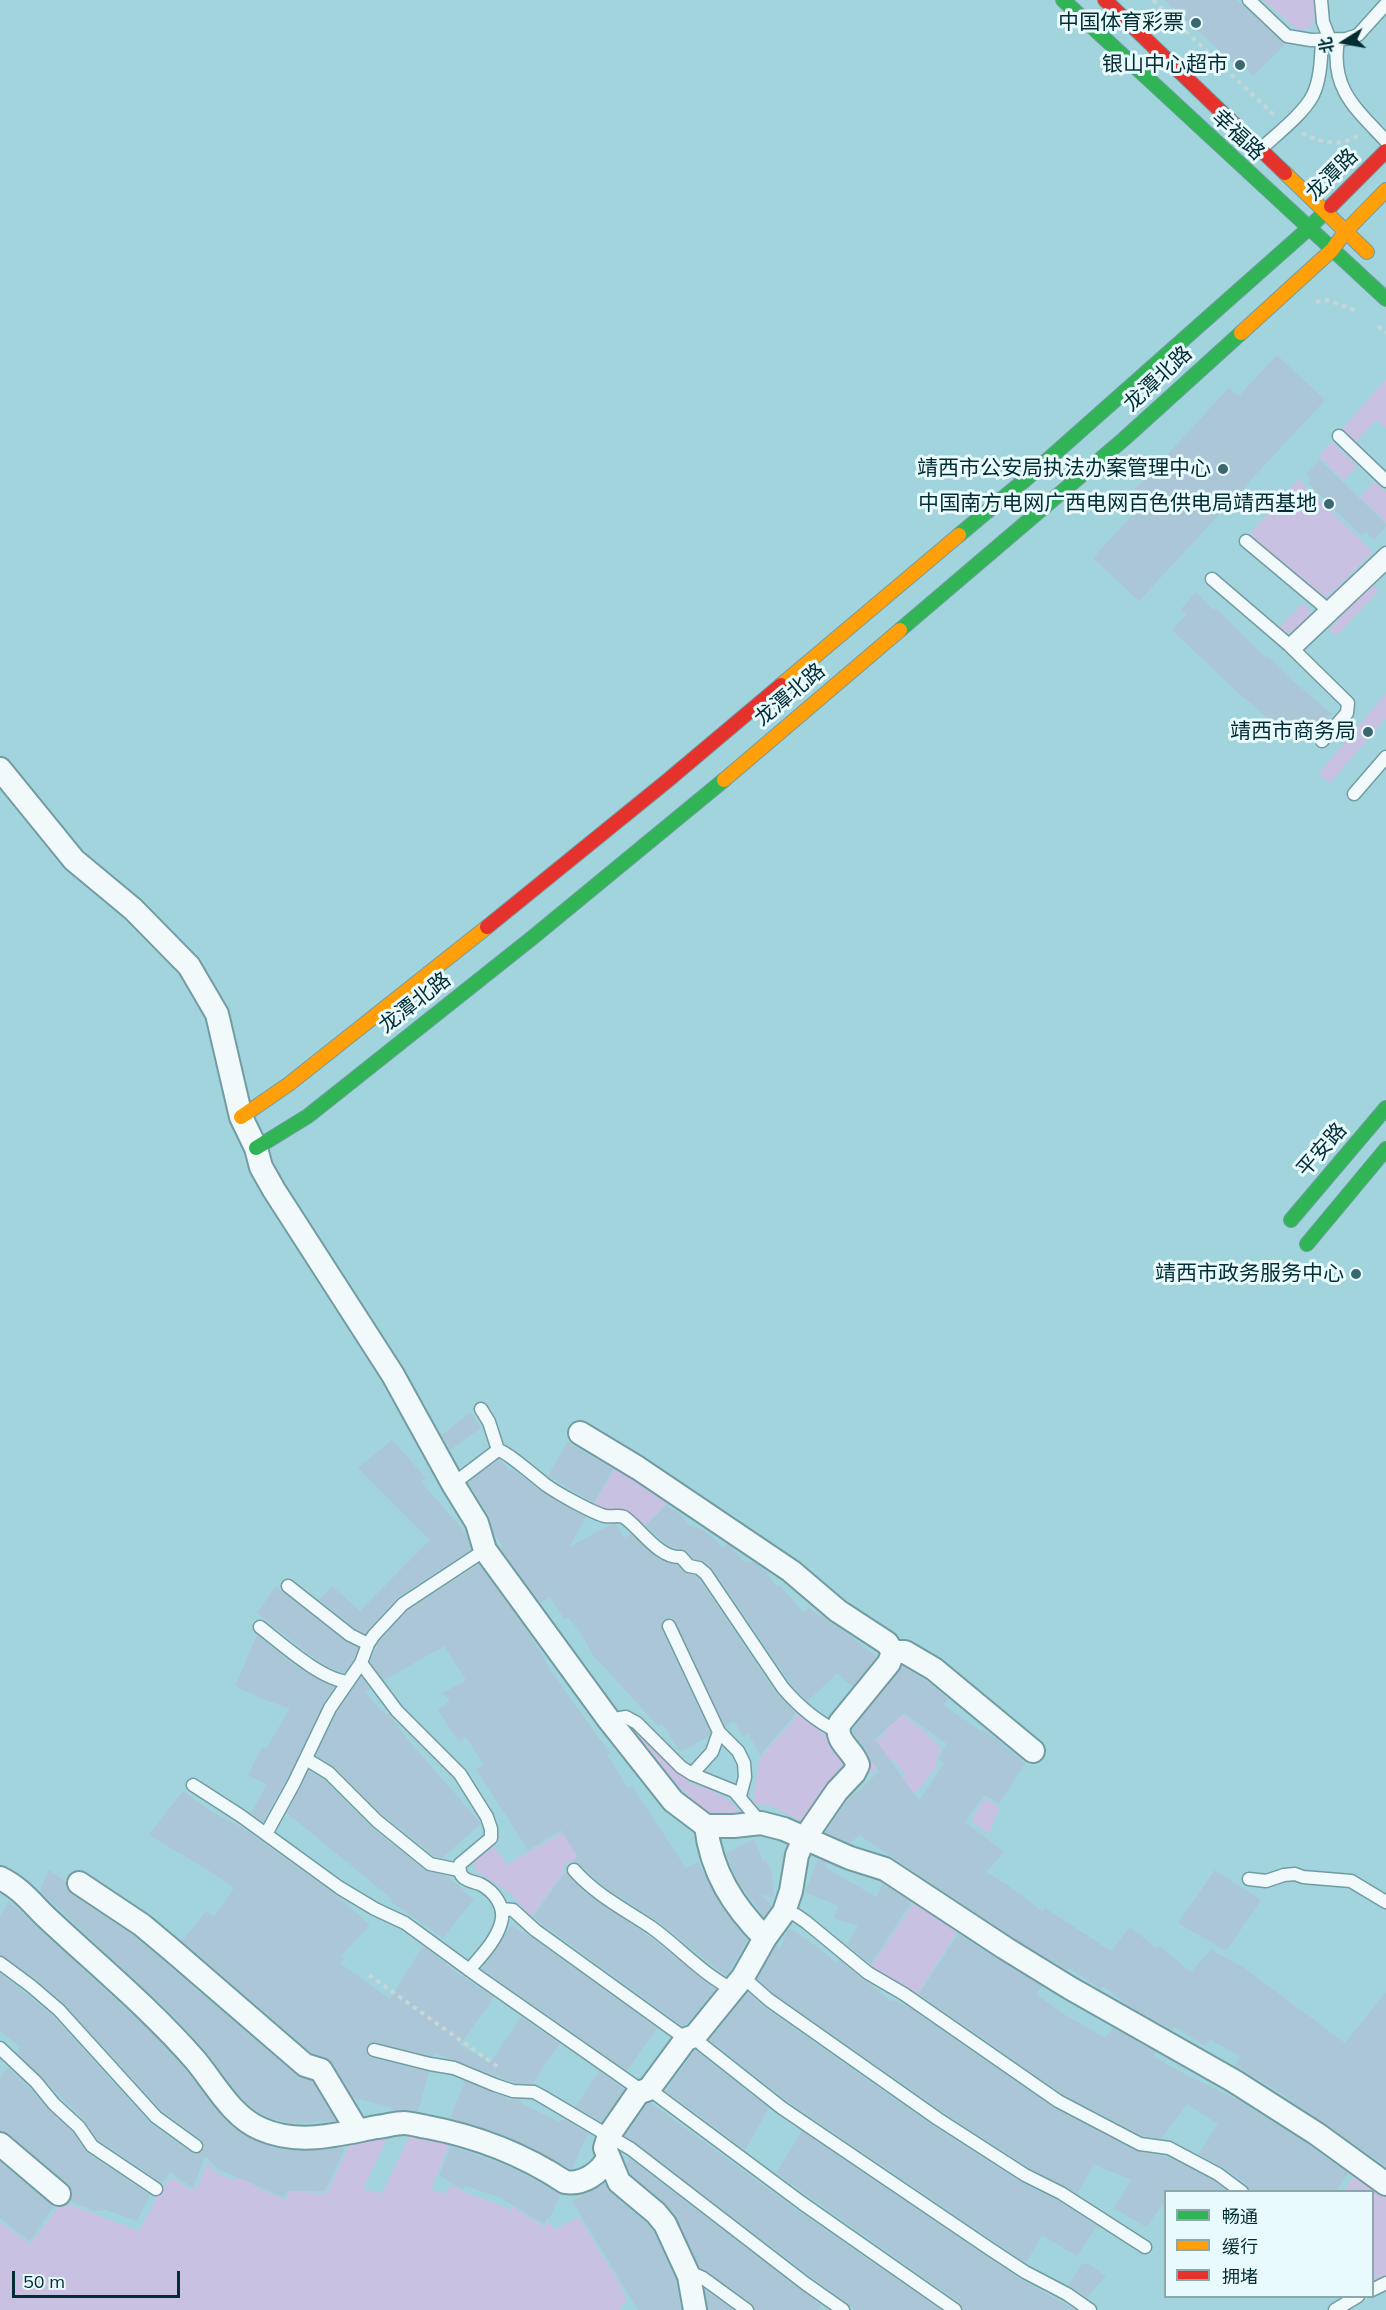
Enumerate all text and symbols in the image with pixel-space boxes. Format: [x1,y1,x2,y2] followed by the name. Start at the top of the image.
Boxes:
[1058,10,1184,36] place label: 中国体育彩票
[1314,12,1374,72] north arrow
[1189,16,1203,30] marker: 中国体育彩票
[1315,36,1338,55] text: 北
[1102,52,1228,78] place label: 银山中心超市
[1233,58,1247,72] marker: 银山中心超市
[1206,104,1270,166] street label: 幸福路
[1301,144,1363,206] street label: 龙潭路
[1119,341,1197,417] street label: 龙潭北路
[917,456,1211,482] place label: 靖西市公安局执法办案管理中心
[1216,462,1230,476] marker: 靖西市公安局执法办案管理中心
[918,491,1317,517] place label: 中国南方电网广西电网百色供电局靖西基地
[1322,497,1336,511] marker: 中国南方电网广西电网百色供电局靖西基地
[750,658,830,732] street label: 龙潭北路
[1230,719,1356,745] place label: 靖西市商务局
[1361,725,1375,739] marker: 靖西市商务局
[374,967,456,1039] street label: 龙潭北路
[1292,1118,1352,1182] street label: 平安路
[1155,1261,1344,1287] place label: 靖西市政务服务中心
[1349,1267,1363,1281] marker: 靖西市政务服务中心
[1164,2190,1374,2298] legend
[1222,2205,1258,2228] text: 畅通
[1222,2235,1258,2258] text: 缓行
[15,2259,183,2297] scale bar
[1222,2265,1258,2288] text: 拥堵
[23,2270,65,2293] text: 50 m

